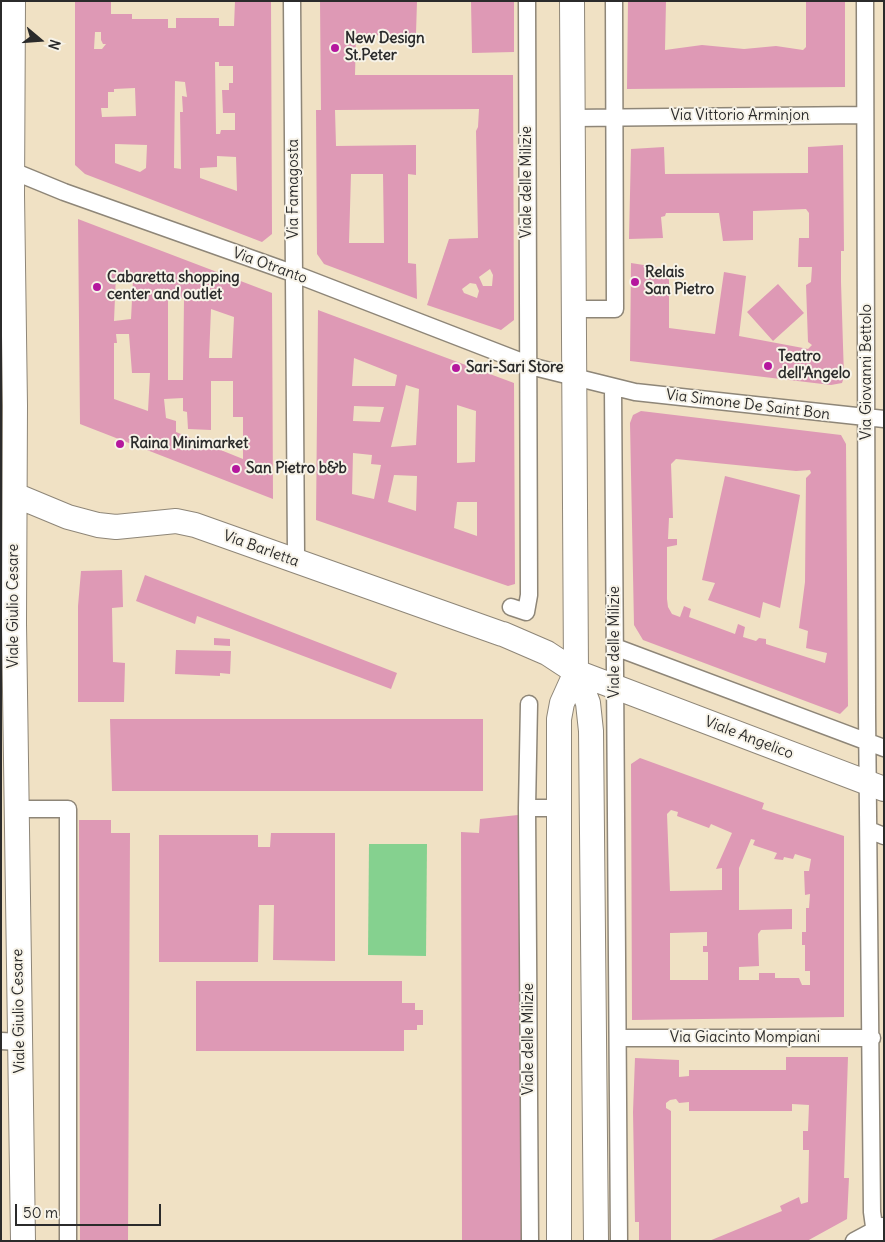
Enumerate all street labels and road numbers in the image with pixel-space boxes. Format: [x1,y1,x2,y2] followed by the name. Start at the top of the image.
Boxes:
[670,107,810,125] street label: Via Vittorio Arminjon
[518,126,536,238] street label: Viale delle Milizie
[285,139,303,239] street label: Via Famagosta
[230,244,310,288] street label: Via Otranto
[858,304,876,440] street label: Via Giovanni Bettolo
[665,386,831,424] street label: Via Simone De Saint Bon
[221,527,301,571] street label: Via Barletta
[5,544,23,668] street label: Viale Giulio Cesare
[606,586,624,698] street label: Viale delle Milizie
[702,713,796,763] street label: Viale Angelico
[9,949,29,1073] street label: Viale Giulio Cesare
[520,983,538,1095] street label: Viale delle Milizie
[670,1029,820,1047] street label: Via Giacinto Mompiani

